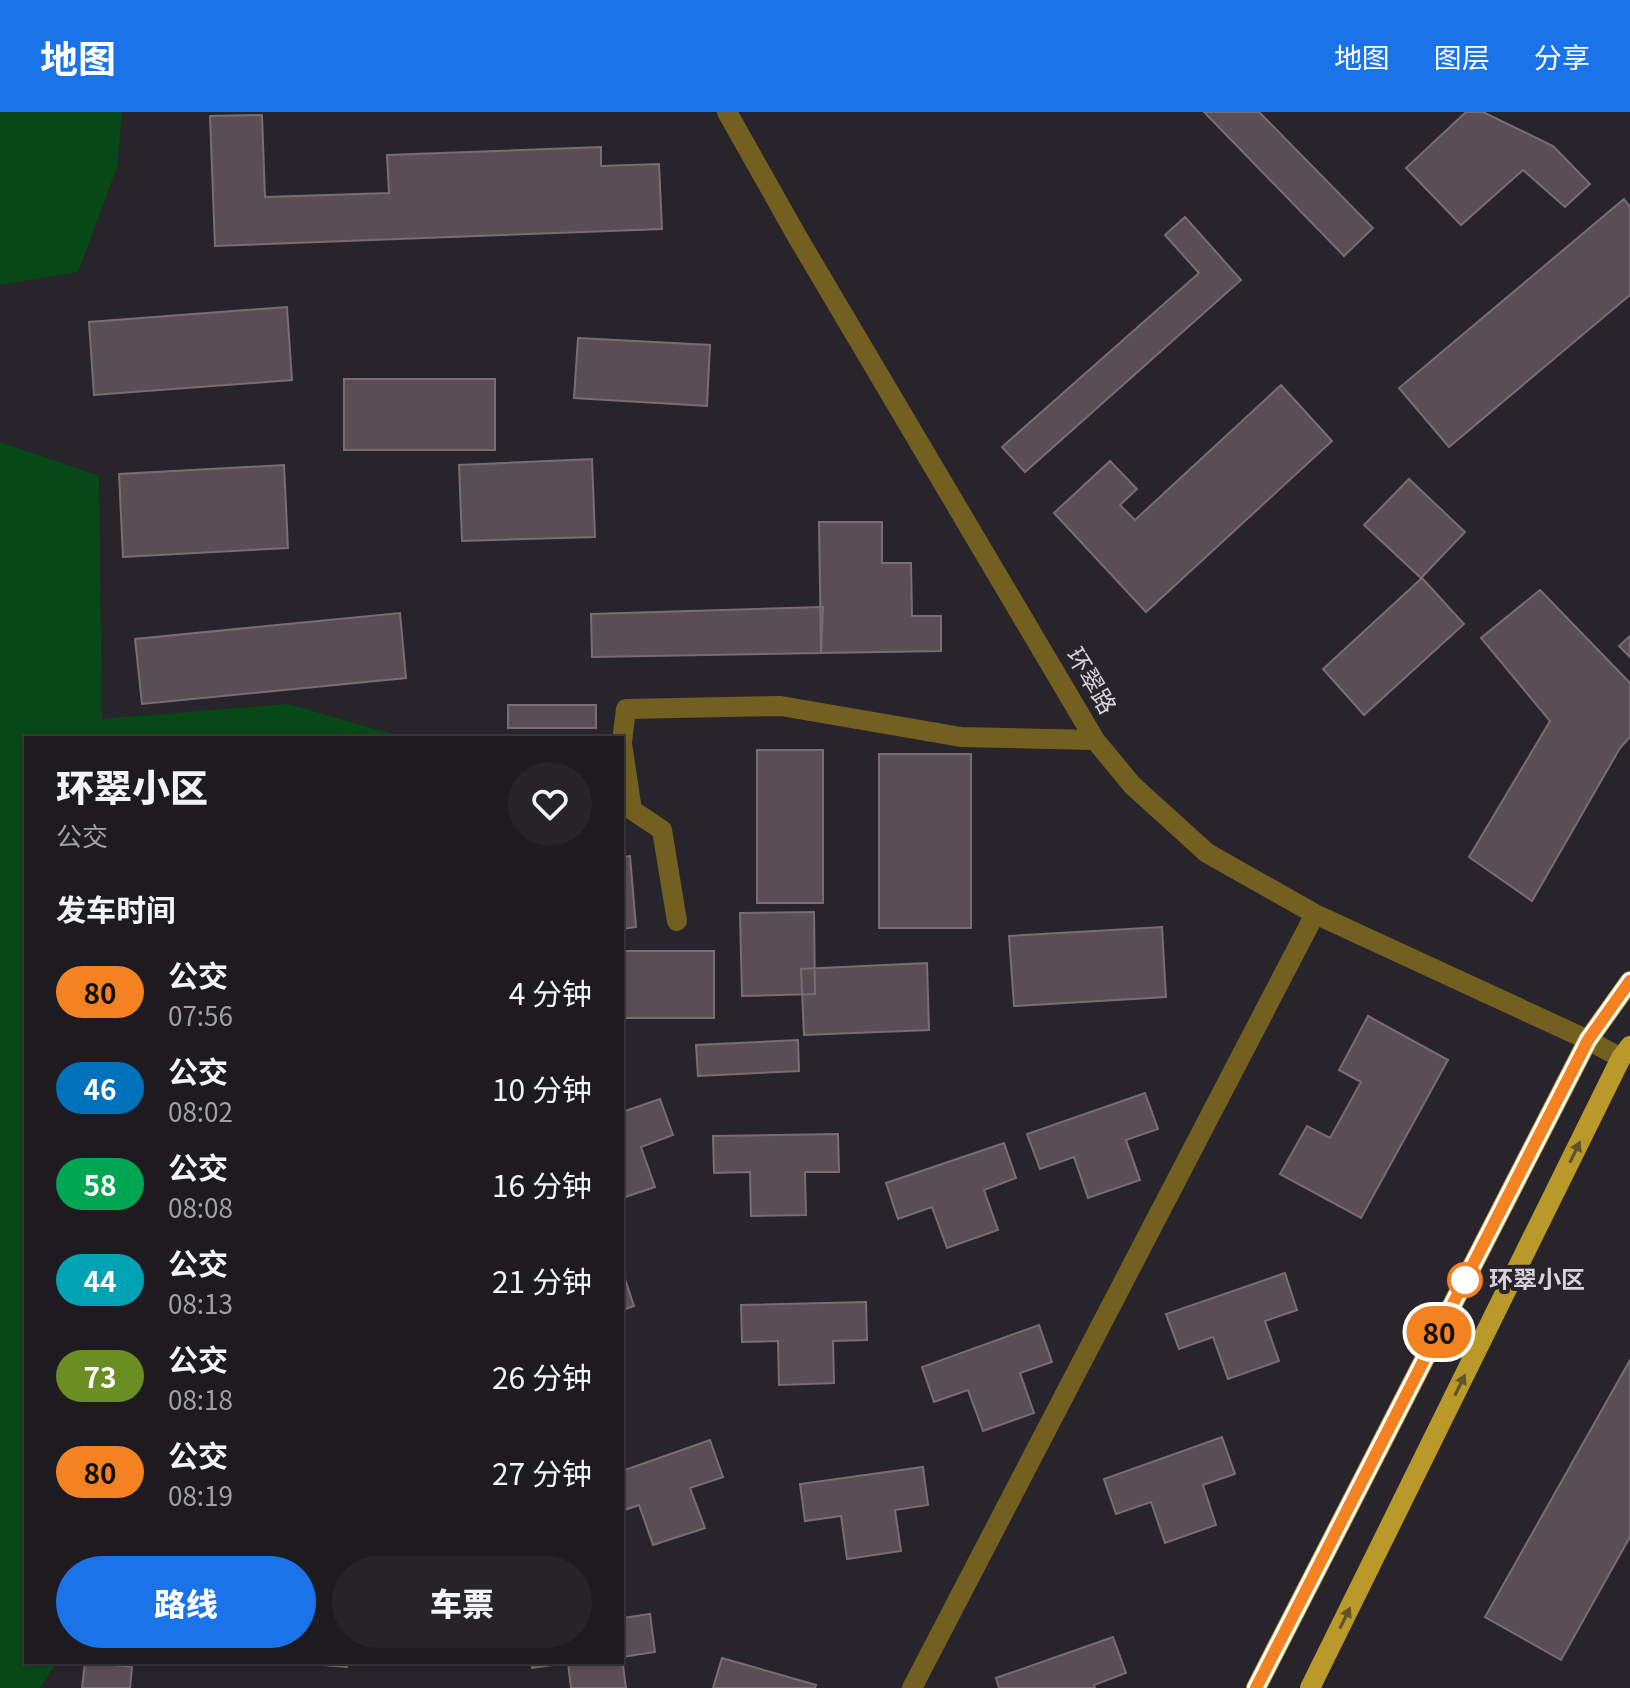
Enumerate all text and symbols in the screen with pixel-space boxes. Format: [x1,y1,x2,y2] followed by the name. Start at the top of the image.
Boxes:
[40,29,116,84] text: 地图
[1334,36,1390,76] text: 地图
[1434,36,1490,76] text: 图层
[1534,36,1590,76] text: 分享
[1060,640,1127,720] street label: 环翠路
[56,758,208,813] text: 环翠小区
[508,762,592,846] button: heart
[56,816,108,853] text: 公交
[56,886,176,930] text: 发车时间
[168,952,228,996] text: 公交
[509,970,592,1014] text: 4 分钟
[83,972,117,1012] text: 80
[168,996,233,1033] text: 07:56
[168,1048,228,1092] text: 公交
[492,1066,592,1110] text: 10 分钟
[83,1068,117,1108] text: 46
[168,1092,233,1129] text: 08:02
[1568,1140,1582,1163] one-way arrow
[168,1144,228,1188] text: 公交
[492,1162,592,1206] text: 16 分钟
[83,1164,117,1204] text: 58
[168,1188,233,1225] text: 08:08
[168,1240,228,1284] text: 公交
[492,1258,592,1302] text: 21 分钟
[83,1260,117,1300] text: 44
[1489,1260,1585,1295] place label: 环翠小区
[1448,1263,1482,1297] marker: 环翠小区
[168,1284,233,1321] text: 08:13
[1403,1306,1475,1358] line badge: 80
[1422,1312,1456,1352] text: 80
[168,1336,228,1380] text: 公交
[492,1354,592,1398] text: 26 分钟
[83,1356,117,1396] text: 73
[1453,1373,1466,1396] one-way arrow
[168,1380,233,1417] text: 08:18
[168,1432,228,1476] text: 公交
[492,1450,592,1494] text: 27 分钟
[83,1452,117,1492] text: 80
[168,1476,233,1513] text: 08:19
[56,1556,316,1648] button: 路线
[332,1556,592,1648] button: 车票
[1338,1607,1351,1630] one-way arrow

